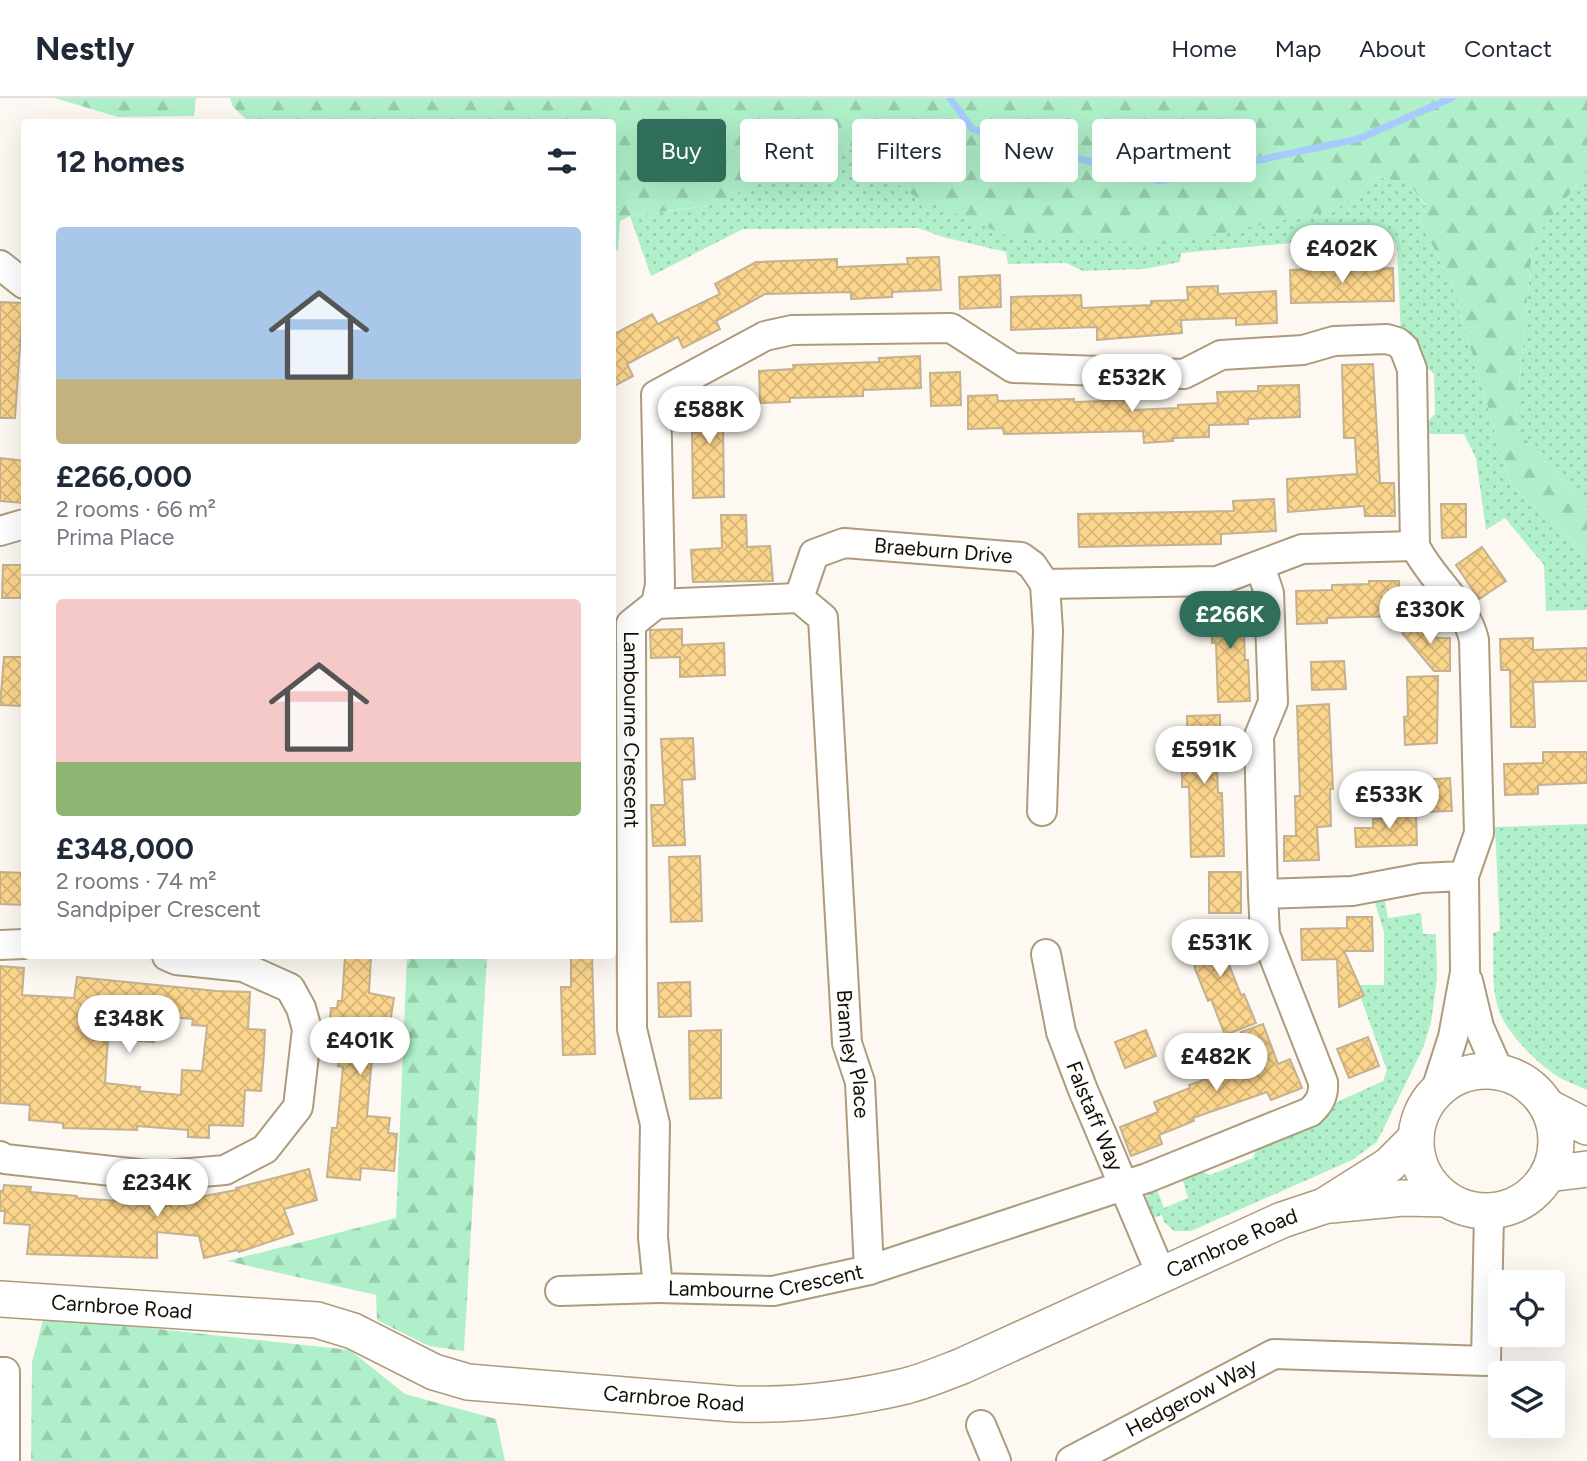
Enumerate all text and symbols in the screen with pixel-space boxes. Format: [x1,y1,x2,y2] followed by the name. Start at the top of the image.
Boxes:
[35,29,135,68] text: Nestly
[1171,34,1237,63] text: Home
[1275,34,1321,63] text: Map
[1359,34,1426,63] text: About
[1464,34,1552,63] text: Contact
[637,119,726,182] chip: Buy
[740,119,838,182] chip: Rent
[852,119,966,182] chip: Filters
[980,119,1078,182] chip: New
[1092,119,1256,182] chip: Apartment
[543,142,581,180] icon: filters
[56,143,184,180] text: 12 homes
[1293,226,1391,285] pin: £402K
[1306,234,1378,262] text: £402K
[256,272,382,398] icon: home
[1083,354,1181,414] pin: £532K
[1098,363,1166,391] text: £532K
[660,386,758,446] pin: £588K
[674,395,744,423] text: £588K
[56,458,192,495] text: £266,000
[56,495,216,523] text: 2 rooms · 66 m²
[56,523,174,551] text: Prima Place
[873,532,1013,568] street label: Braeburn Drive
[1381,587,1479,646] pin: £330K
[1181,592,1279,651] pin: £266K
[1395,595,1465,623] text: £330K
[1196,600,1265,628] text: £266K
[619,631,645,828] street label: Lambourne Crescent
[256,644,382,770] icon: home
[1155,726,1253,786] pin: £591K
[1171,735,1237,763] text: £591K
[1340,772,1438,831] pin: £533K
[1355,780,1423,808] text: £533K
[56,830,194,867] text: £348,000
[56,867,217,895] text: 2 rooms · 74 m²
[56,895,261,923] text: Sandpiper Crescent
[1171,920,1269,979] pin: £531K
[1188,928,1252,956] text: £531K
[832,989,875,1119] street label: Bramley Place
[80,996,178,1055] pin: £348K
[94,1004,164,1032] text: £348K
[311,1018,409,1077] pin: £401K
[326,1026,394,1054] text: £401K
[1167,1034,1265,1093] pin: £482K
[1181,1042,1251,1070] text: £482K
[1061,1058,1129,1175] street label: Falstaff Way
[108,1160,206,1219] pin: £234K
[122,1168,192,1196] text: £234K
[1162,1203,1301,1283] street label: Carnbroe Road
[668,1259,866,1303] street label: Lambourne Crescent
[1488,1270,1565,1438] map controls
[1488,1270,1565,1347] button: locate
[50,1289,193,1324] street label: Carnbroe Road
[1121,1352,1261,1442] street label: Hedgerow Way
[1488,1361,1565,1438] button: layers
[602,1380,745,1416] street label: Carnbroe Road

